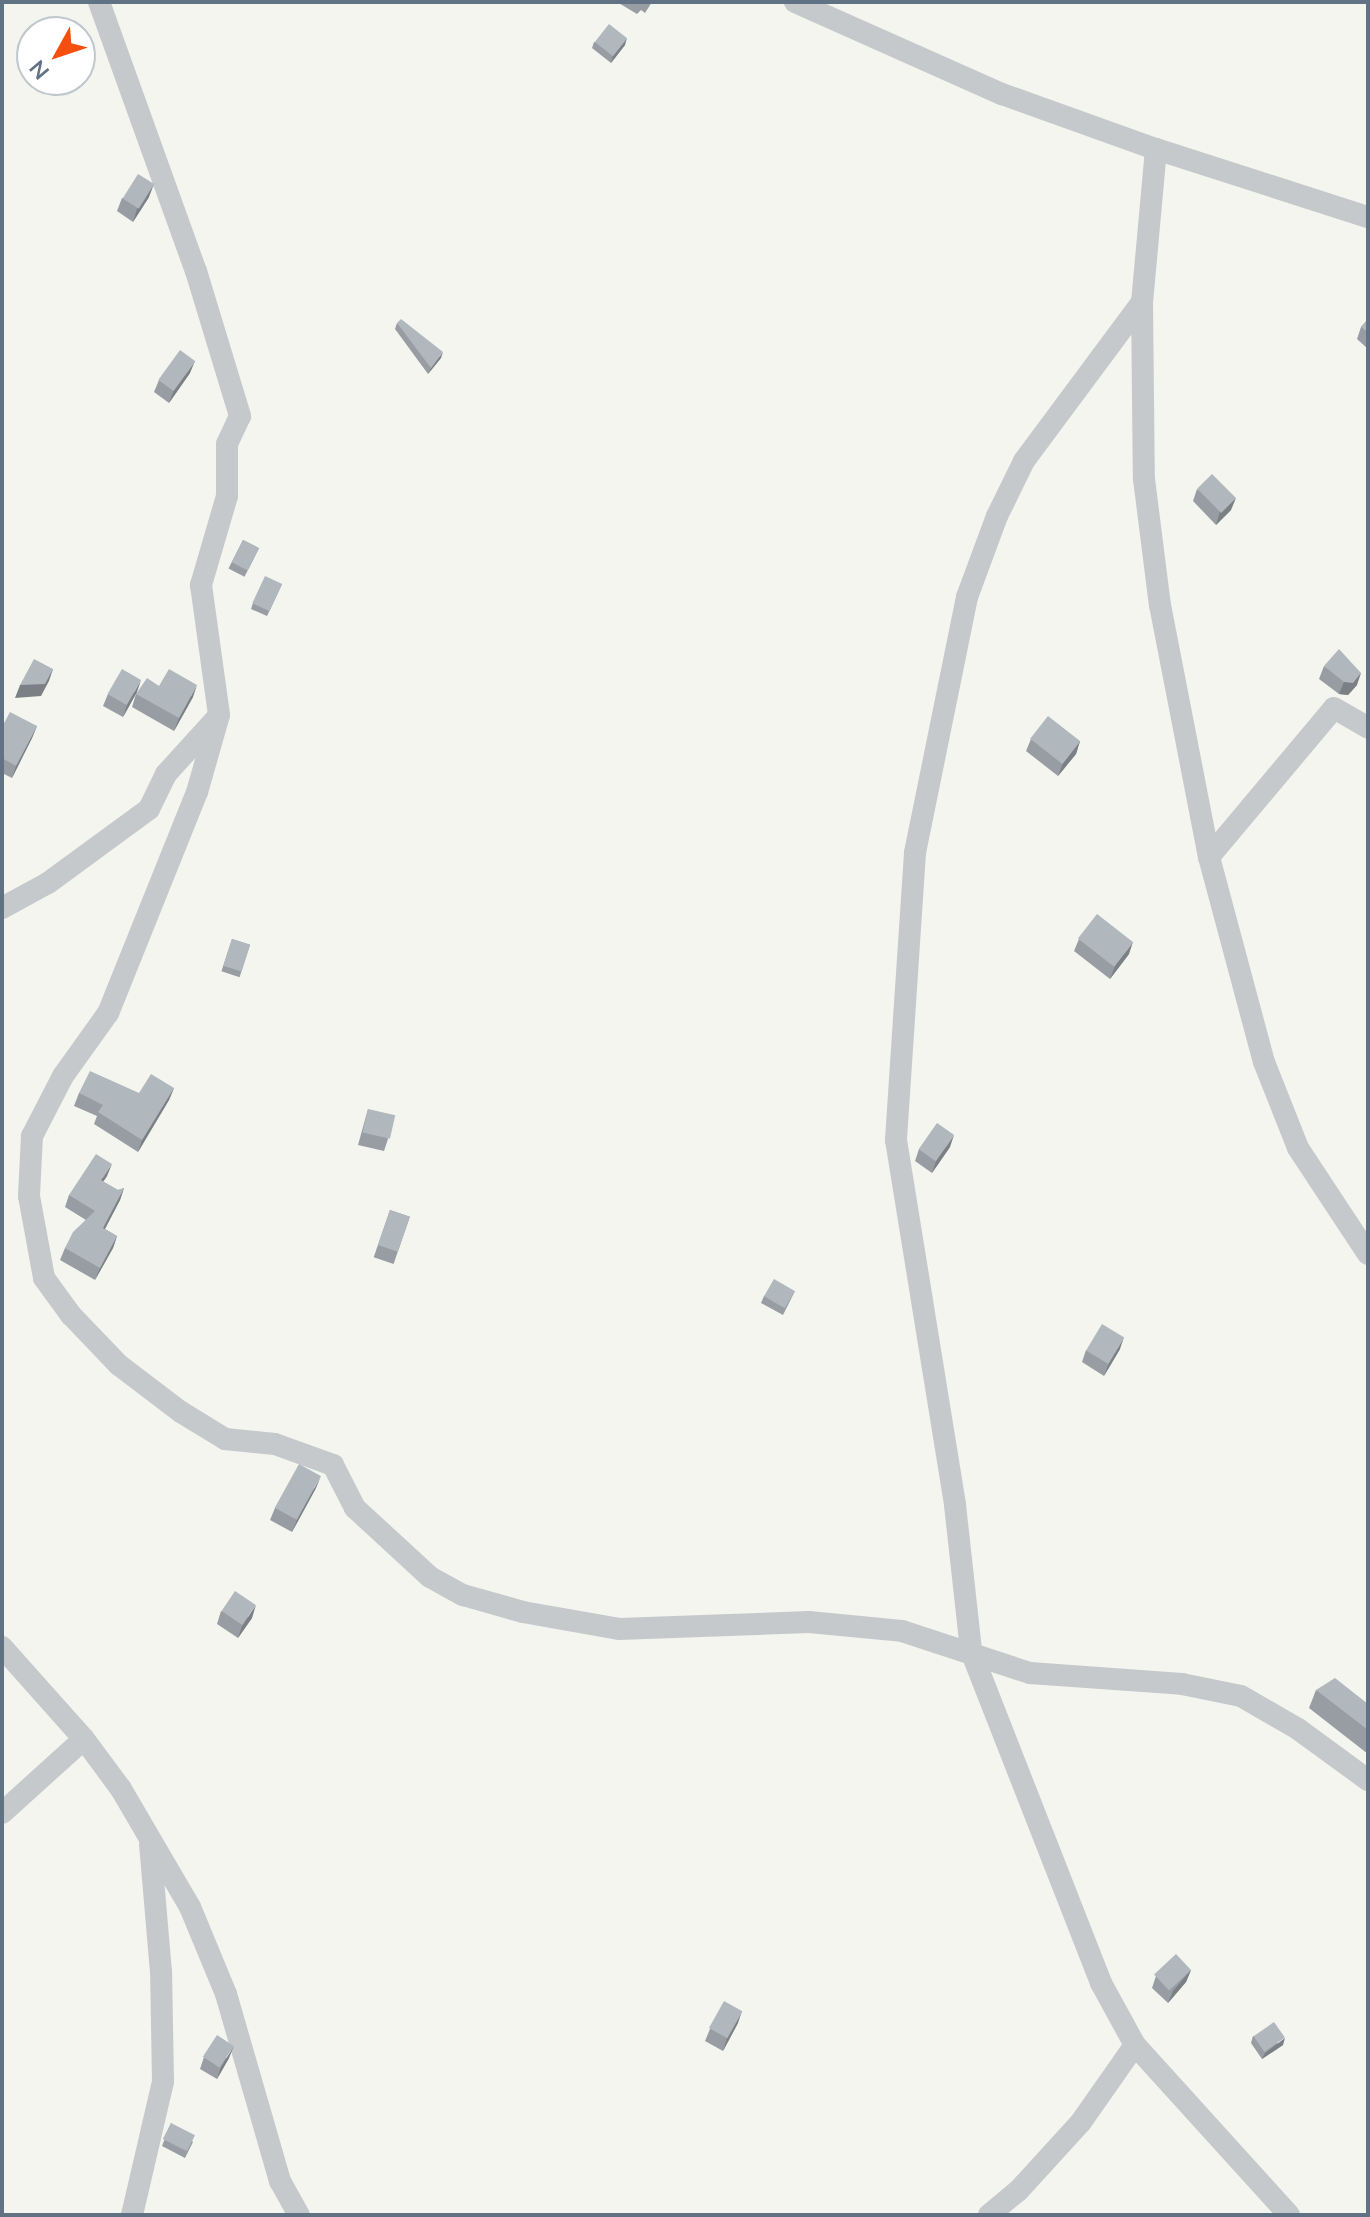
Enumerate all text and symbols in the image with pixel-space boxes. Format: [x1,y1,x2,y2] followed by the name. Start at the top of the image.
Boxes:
[16,16,96,96] north arrow
[23,55,55,86] text: N

